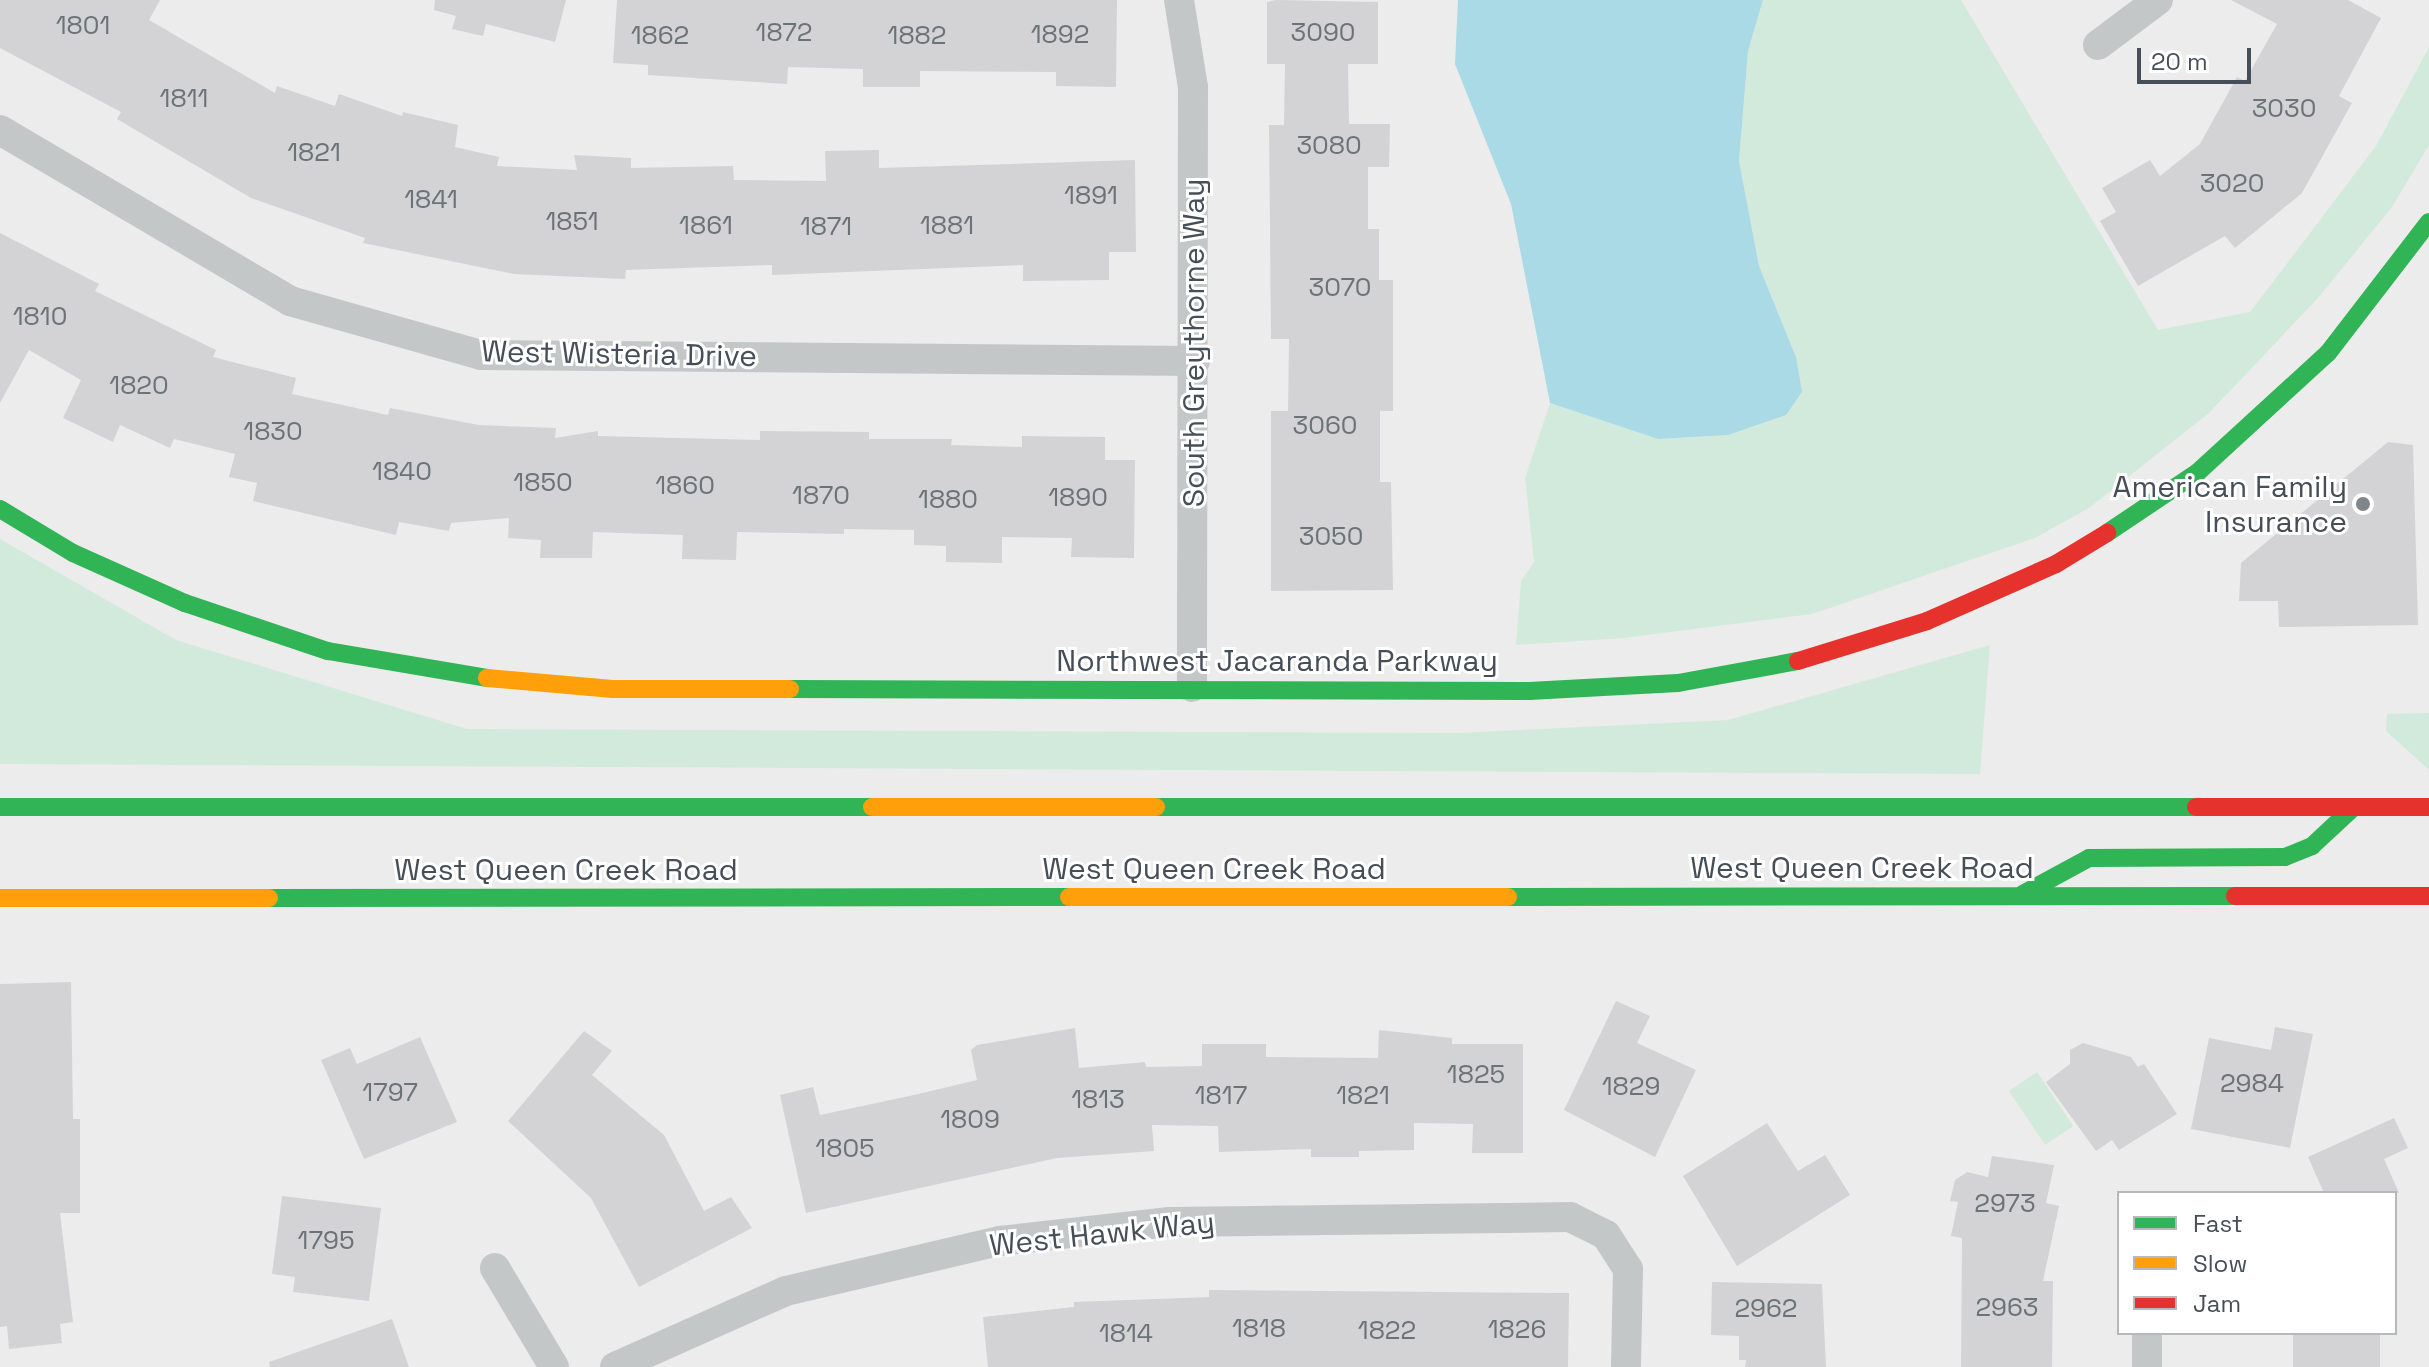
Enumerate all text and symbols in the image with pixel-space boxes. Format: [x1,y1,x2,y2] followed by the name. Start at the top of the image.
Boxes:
[56,10,110,42] house number: 1801
[756,17,812,49] house number: 1872
[1291,17,1355,49] house number: 3090
[1031,19,1089,51] house number: 1892
[631,20,689,52] house number: 1862
[888,20,946,52] house number: 1882
[2141,32,2255,82] scale bar
[2151,46,2208,77] text: 20 m
[160,83,208,115] house number: 1811
[2252,93,2316,125] house number: 3030
[1296,130,1362,162] house number: 3080
[287,137,341,169] house number: 1821
[2200,168,2264,200] house number: 3020
[1176,179,1212,507] street label: South Greythorne Way
[1064,180,1118,212] house number: 1891
[404,184,458,216] house number: 1841
[545,206,599,238] house number: 1851
[679,210,733,242] house number: 1861
[920,210,974,242] house number: 1881
[800,211,852,243] house number: 1871
[1308,272,1372,304] house number: 3070
[13,301,67,333] house number: 1810
[481,334,757,374] street label: West Wisteria Drive
[109,370,169,402] house number: 1820
[1293,410,1357,442] house number: 3060
[243,416,303,448] house number: 1830
[372,456,432,488] house number: 1840
[513,467,573,499] house number: 1850
[2112,469,2347,540] place label: American Family Insurance
[655,470,715,502] house number: 1860
[792,480,850,512] house number: 1870
[1048,482,1108,514] house number: 1890
[918,484,978,516] house number: 1880
[2354,495,2372,513] marker: American Family Insurance
[1299,521,1363,553] house number: 3050
[1056,643,1498,679] street label: Northwest Jacaranda Parkway
[1690,850,2034,886] street label: West Queen Creek Road
[1042,851,1386,887] street label: West Queen Creek Road
[394,852,738,888] street label: West Queen Creek Road
[1447,1059,1505,1091] house number: 1825
[2220,1068,2284,1100] house number: 2984
[1602,1071,1660,1103] house number: 1829
[362,1077,418,1109] house number: 1797
[1195,1080,1247,1112] house number: 1817
[1336,1080,1390,1112] house number: 1821
[1071,1084,1125,1116] house number: 1813
[940,1104,1000,1136] house number: 1809
[815,1133,875,1165] house number: 1805
[1974,1188,2036,1220] house number: 2973
[2117,1191,2397,1335] legend
[988,1204,1216,1264] street label: West Hawk Way
[2193,1208,2243,1239] text: Fast
[298,1225,354,1257] house number: 1795
[2193,1248,2247,1279] text: Slow
[2193,1288,2241,1319] text: Jam
[1975,1292,2039,1324] house number: 2963
[1734,1293,1798,1325] house number: 2962
[1232,1313,1286,1345] house number: 1818
[1488,1314,1546,1346] house number: 1826
[1358,1315,1416,1347] house number: 1822
[1099,1318,1153,1350] house number: 1814

